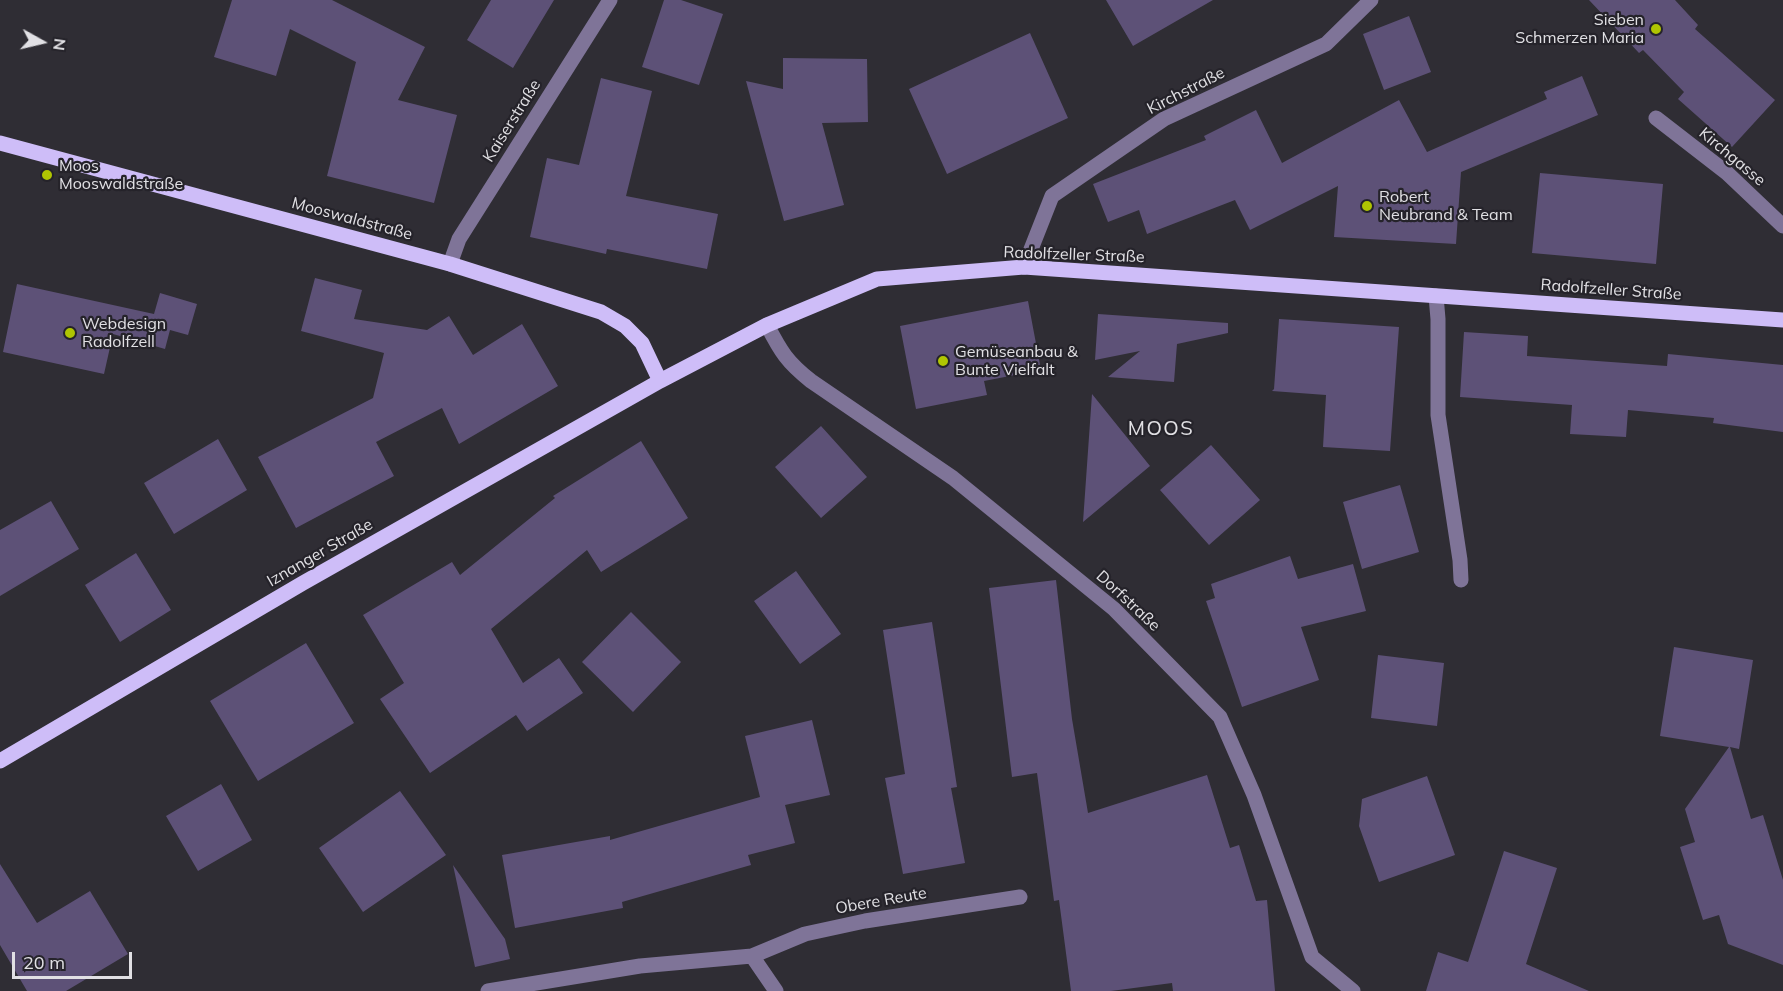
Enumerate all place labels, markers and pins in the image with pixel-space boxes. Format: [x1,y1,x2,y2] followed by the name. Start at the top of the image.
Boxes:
[1515,10,1644,48] place label: Sieben Schmerzen Maria
[1649,22,1663,36] marker: Sieben Schmerzen Maria
[59,156,183,194] place label: Moos Mooswaldstraße
[40,168,54,182] marker: Moos Mooswaldstraße
[1379,187,1513,225] place label: Robert Neubrand & Team
[1360,199,1374,213] marker: Robert Neubrand & Team
[82,314,166,352] place label: Webdesign Radolfzell
[63,326,77,340] marker: Webdesign Radolfzell
[955,342,1078,380] place label: Gemüseanbau & Bunte Vielfalt
[936,354,950,368] marker: Gemüseanbau & Bunte Vielfalt

